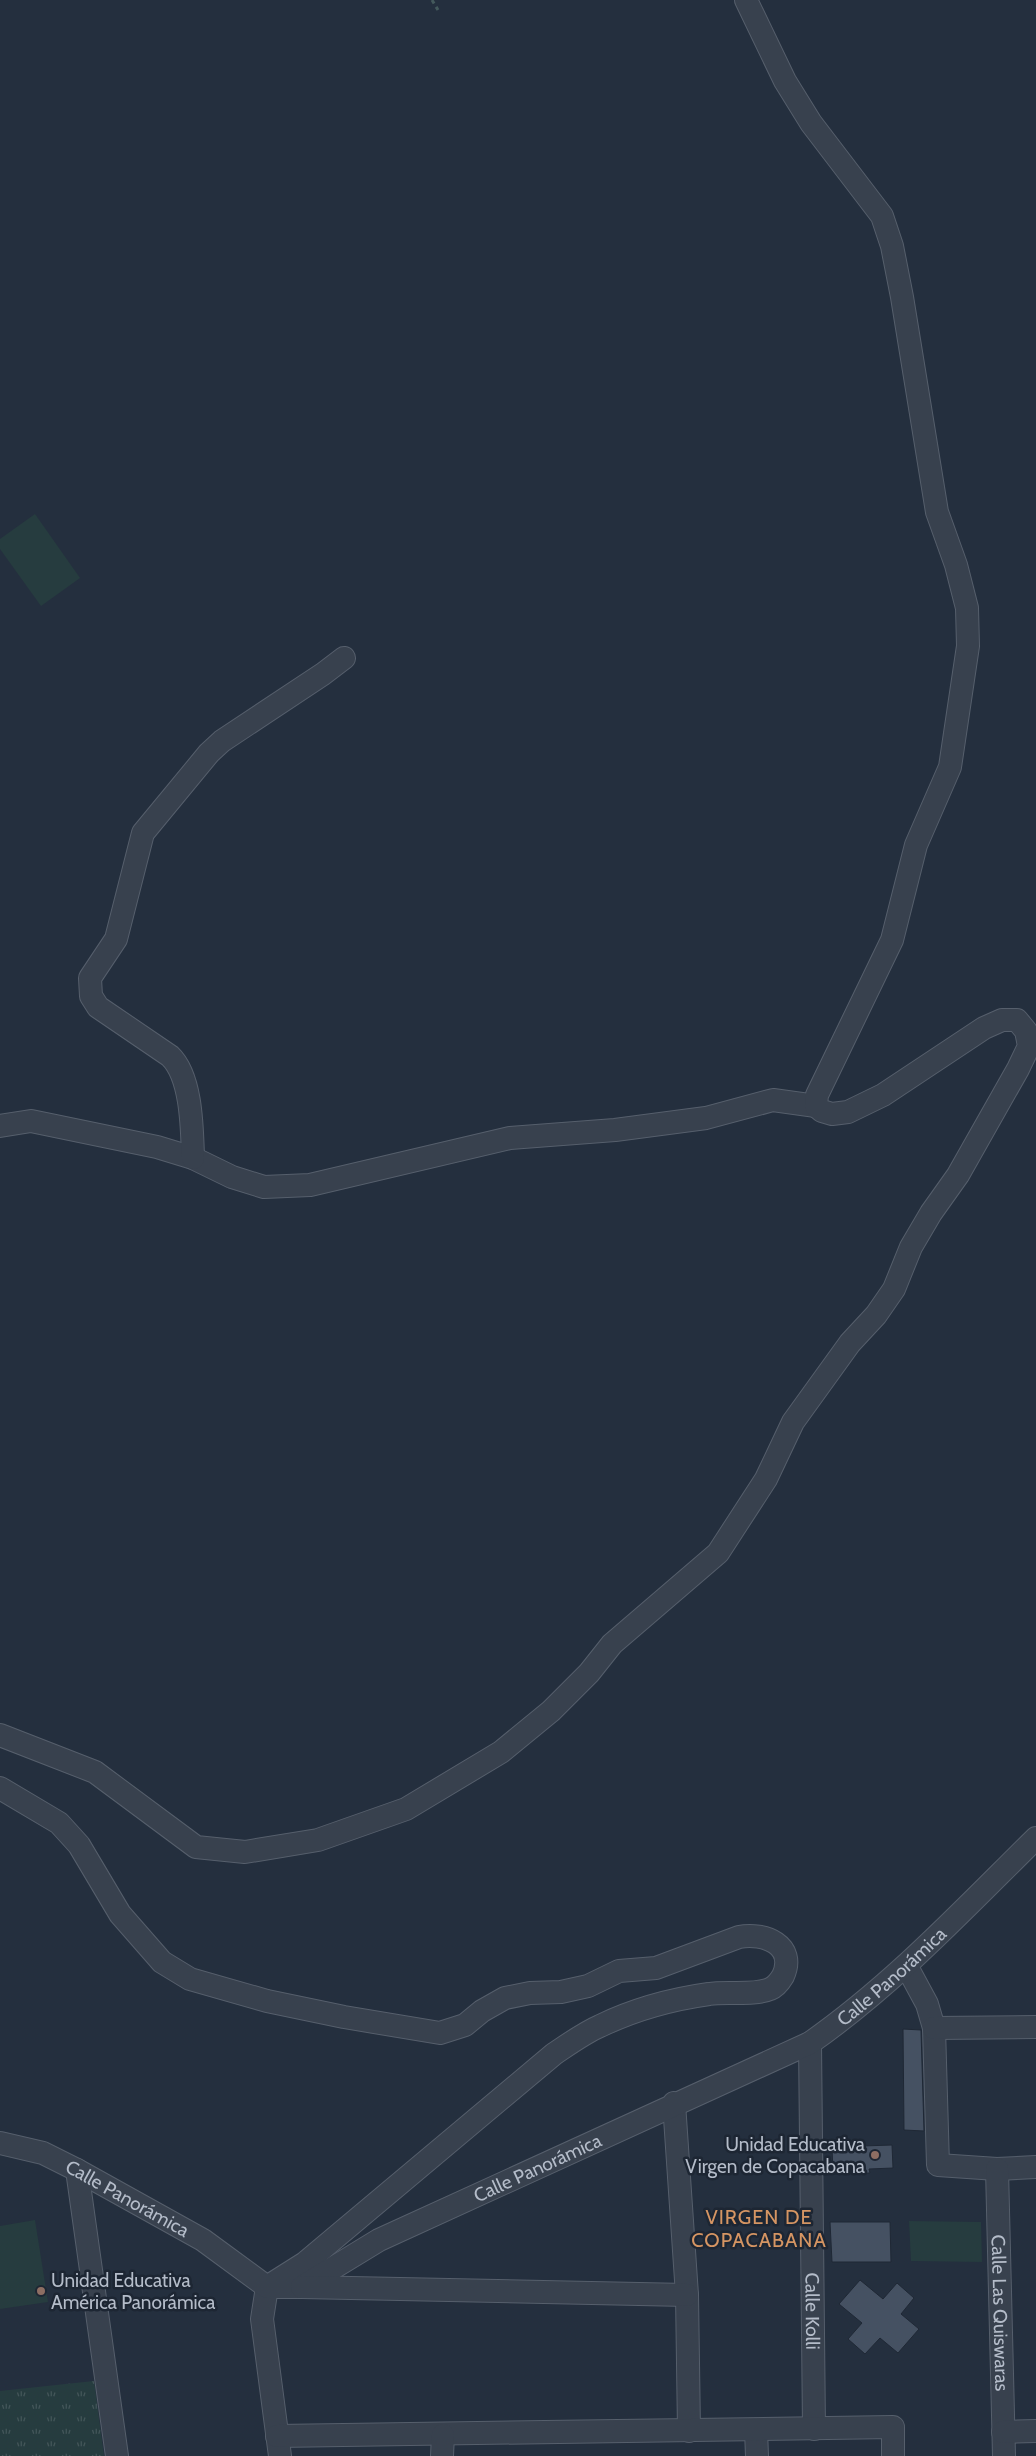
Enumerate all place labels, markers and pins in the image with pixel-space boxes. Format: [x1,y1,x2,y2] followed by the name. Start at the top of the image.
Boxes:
[685,2133,865,2178] place label: Unidad Educativa Virgen de Copacabana
[869,2149,881,2161] marker: Unidad Educativa Virgen de Copacabana
[51,2269,215,2314] place label: Unidad Educativa América Panorámica
[35,2285,47,2297] marker: Unidad Educativa América Panorámica

